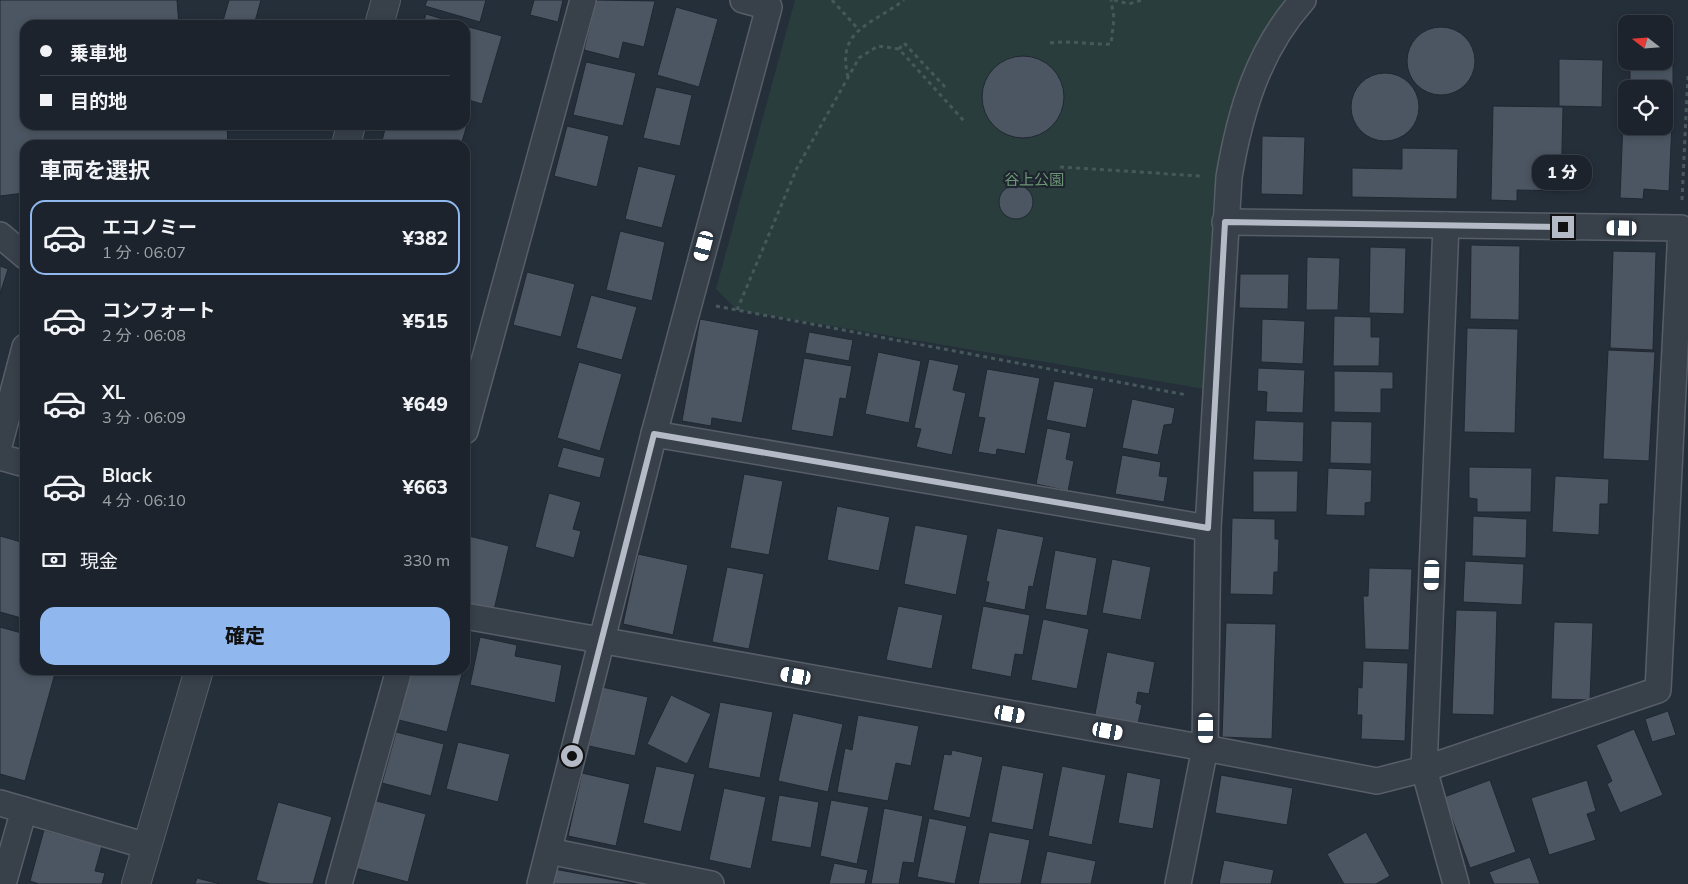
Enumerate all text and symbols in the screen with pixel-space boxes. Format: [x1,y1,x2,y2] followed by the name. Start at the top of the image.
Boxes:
[1618,15,1672,70] north arrow
[1618,15,1673,135] map controls
[70,41,127,65] text: 乗車地
[1618,80,1673,135] button: locate
[70,89,127,113] text: 目的地
[1533,154,1593,190] callout: 1 分
[40,156,150,184] text: 車両を選択
[1547,162,1577,182] text: 1 分
[1004,170,1064,189] park label: 谷上公園
[42,215,87,260] icon: car
[102,215,197,239] text: エコノミー
[1552,216,1574,238] route end
[1606,220,1637,236] car
[402,226,448,250] text: ¥382
[692,230,715,262] car
[102,242,186,262] text: 1 分 · 06:07
[42,298,87,343] icon: car
[102,298,215,322] text: コンフォート
[402,309,448,333] text: ¥515
[102,325,186,345] text: 2 分 · 06:08
[102,380,125,404] text: XL
[42,381,87,426] icon: car
[402,392,448,416] text: ¥649
[102,407,186,427] text: 3 分 · 06:09
[102,463,152,487] text: Black
[42,464,87,509] icon: car
[402,475,448,499] text: ¥663
[102,490,186,510] text: 4 分 · 06:10
[40,546,68,574] icon: cash
[80,549,118,573] text: 現金
[403,550,450,570] text: 330 m
[1423,560,1440,590] car
[40,607,450,665] button: 確定
[779,666,812,686] car
[993,704,1026,724] car
[1198,713,1213,743] car
[1091,721,1124,741] car
[561,745,583,767] route start

